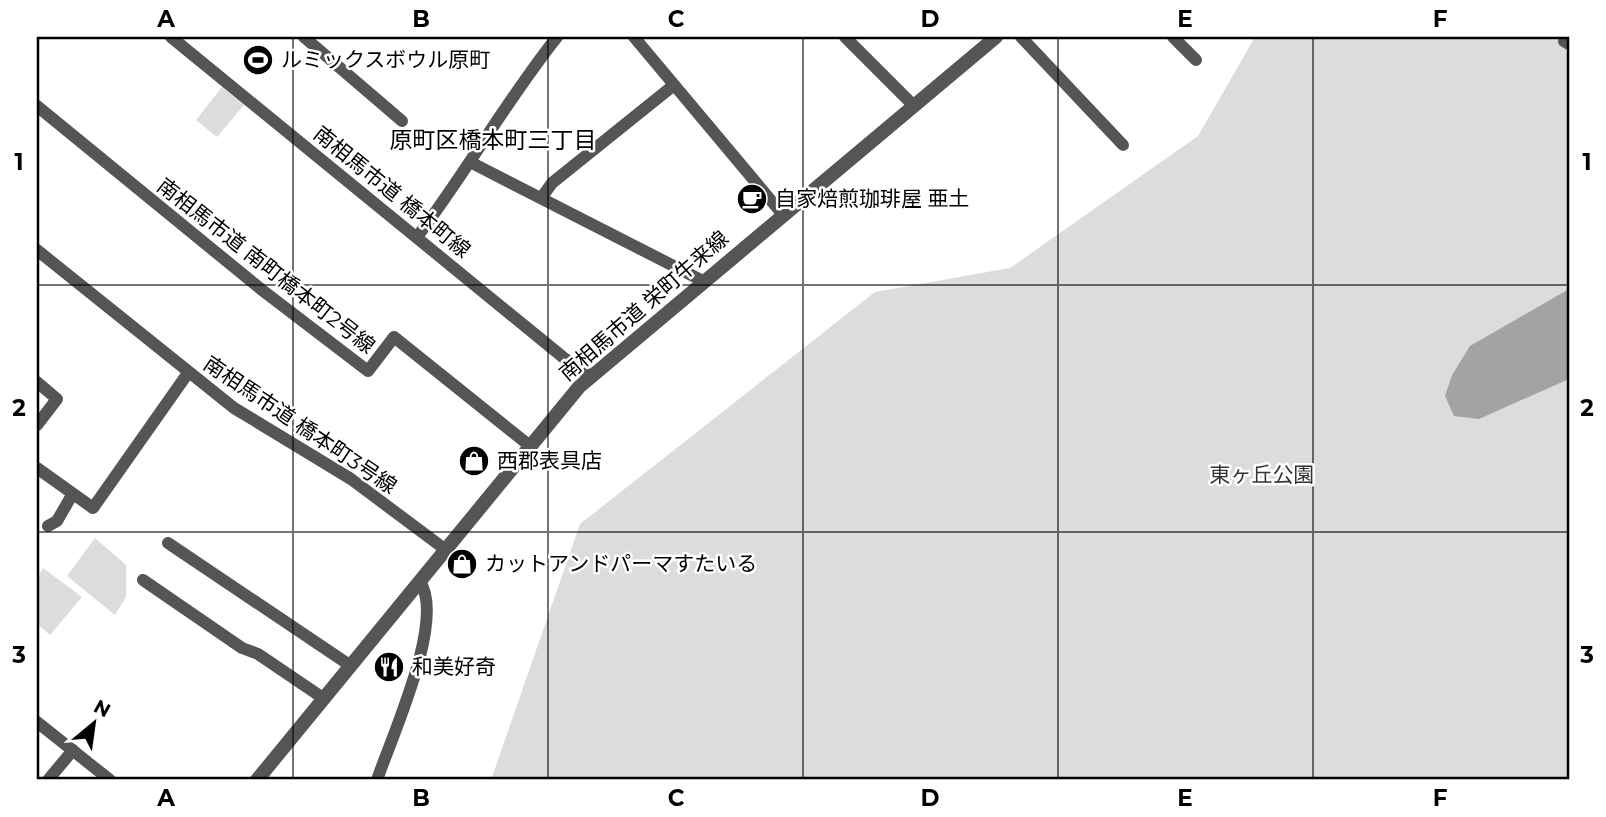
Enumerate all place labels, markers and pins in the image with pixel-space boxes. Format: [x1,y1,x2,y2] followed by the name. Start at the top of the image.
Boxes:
[241,43,275,77] sports icon: ルミックスボウル原町
[281,47,490,72] place label: ルミックスボウル原町
[735,182,769,216] cafe icon: 自家焙煎珈琲屋 亜土
[775,186,970,211] place label: 自家焙煎珈琲屋 亜土
[457,444,491,478] shop icon: 西郡表具店
[497,448,602,473] place label: 西郡表具店
[445,547,479,581] shop icon: カットアンドパーマすたいる
[485,551,757,576] place label: カットアンドパーマすたいる
[372,650,406,684] restaurant icon: 和美好奇
[412,654,496,679] place label: 和美好奇

